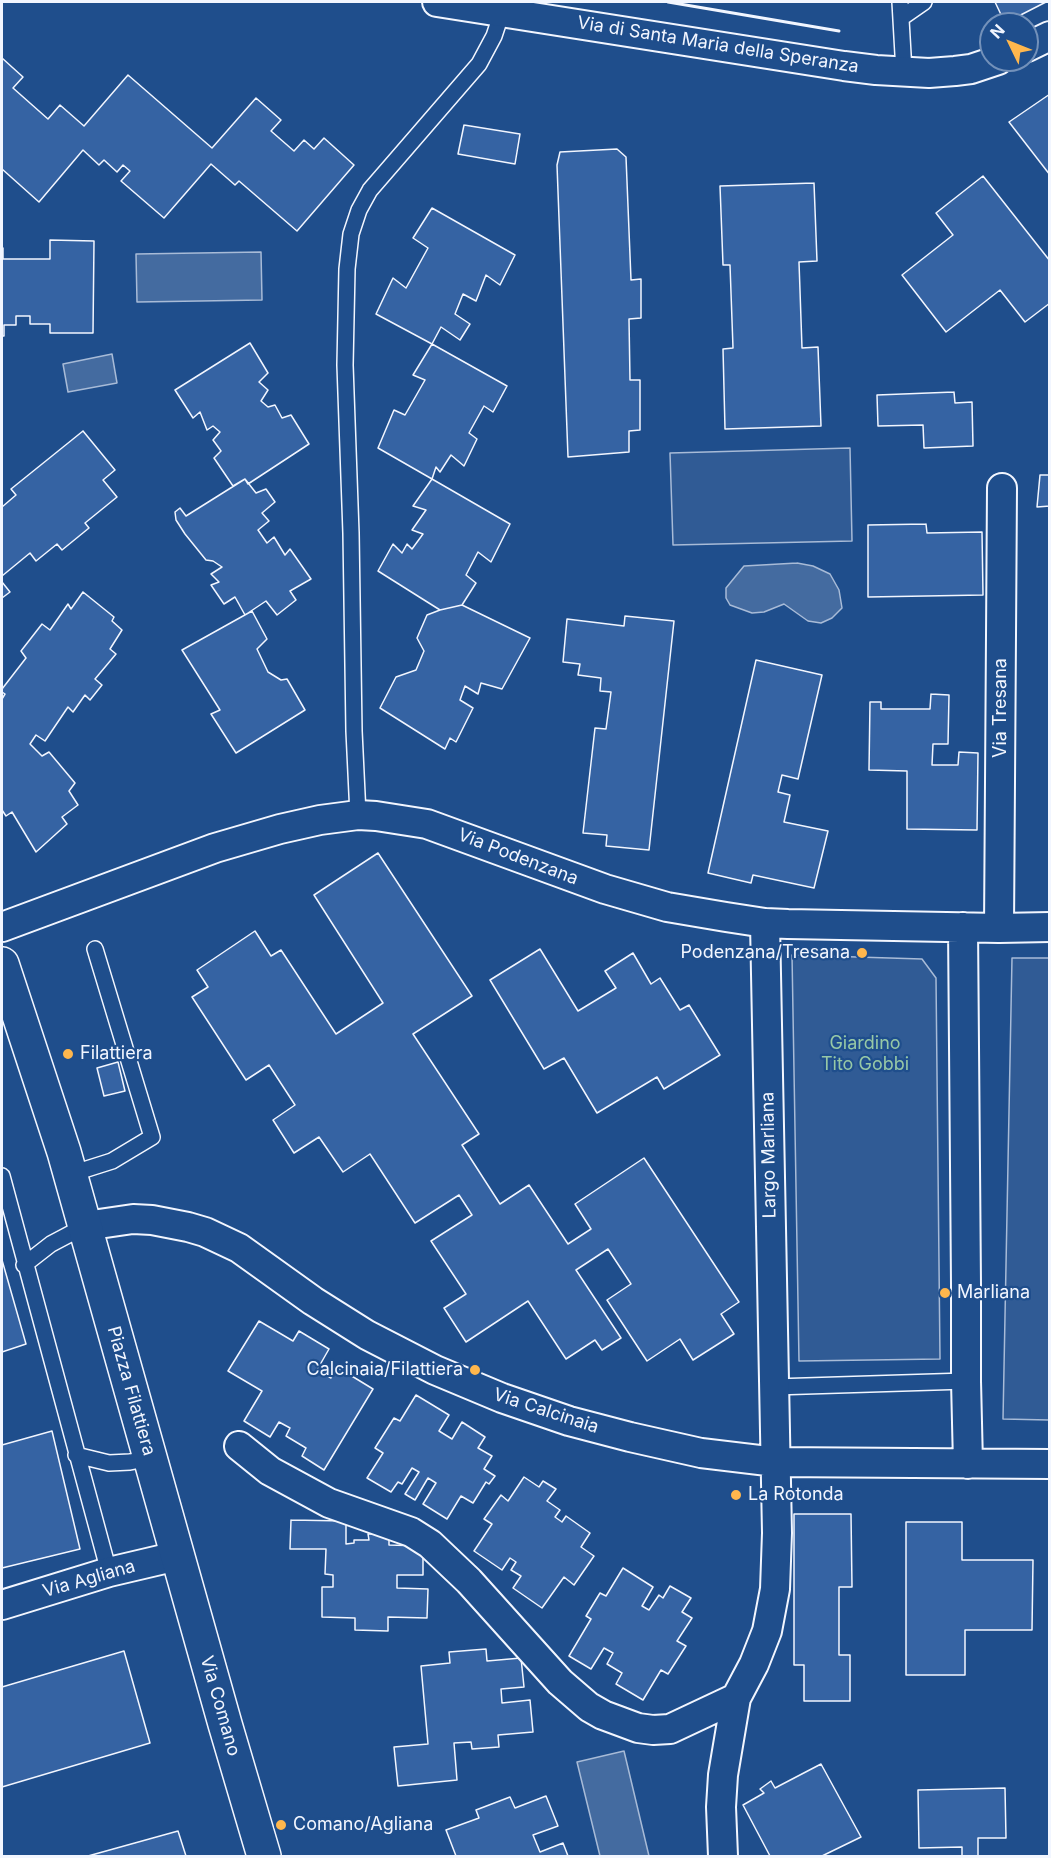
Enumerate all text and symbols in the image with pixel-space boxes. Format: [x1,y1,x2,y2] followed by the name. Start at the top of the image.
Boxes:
[576,12,860,78] street label: Via di Santa Maria della Speranza
[979,12,1039,72] north arrow
[986,20,1009,42] text: N
[990,658,1012,758] street label: Via Tresana
[455,824,581,890] street label: Via Podenzana
[680,942,850,964] place label: Podenzana/Tresana
[855,946,869,960] marker: Podenzana/Tresana
[821,1033,909,1076] park label: Giardino Tito Gobbi
[80,1043,153,1065] place label: Filattiera
[61,1047,75,1061] marker: Filattiera
[757,1091,781,1219] street label: Largo Marliana
[957,1282,1030,1304] place label: Marliana
[938,1286,952,1300] marker: Marliana
[102,1324,160,1458] street label: Piazza Filattiera
[307,1359,463,1381] place label: Calcinaia/Filattiera
[468,1363,482,1377] marker: Calcinaia/Filattiera
[491,1384,601,1438] street label: Via Calcinaia
[748,1484,844,1506] place label: La Rotonda
[729,1488,743,1502] marker: La Rotonda
[40,1556,138,1602] street label: Via Agliana
[195,1653,245,1759] street label: Via Comano
[293,1814,433,1836] place label: Comano/Agliana
[274,1818,288,1832] marker: Comano/Agliana

